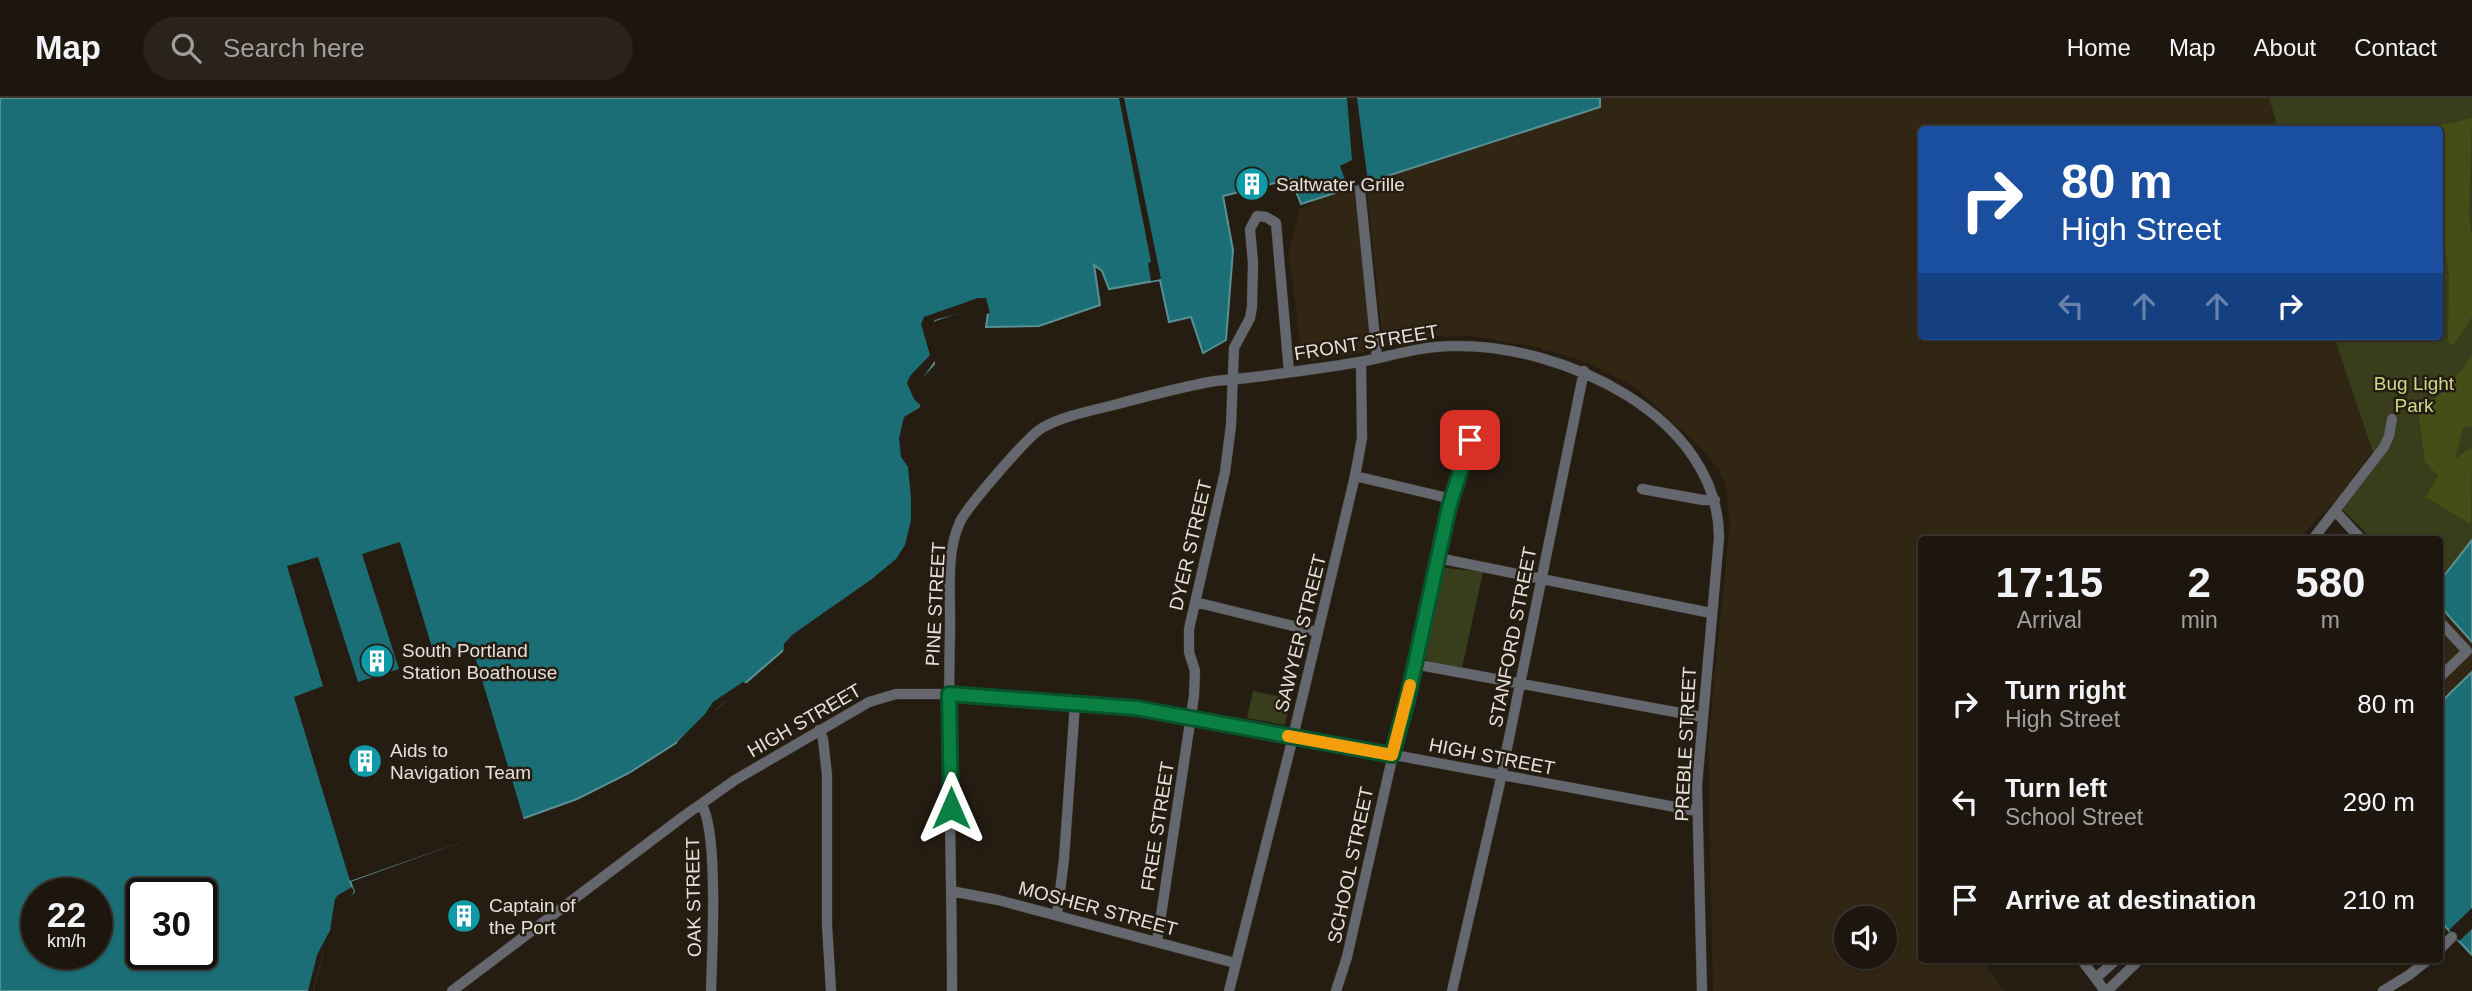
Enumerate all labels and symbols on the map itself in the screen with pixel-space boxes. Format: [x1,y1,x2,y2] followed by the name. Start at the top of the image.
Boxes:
[1233,165,1271,203] building icon: Saltwater Grille
[1276,174,1405,195] place label: Saltwater Grille
[1293,321,1440,364] street label: FRONT STREET
[2374,373,2455,416] park label: Bug Light Park
[1440,410,1500,470] pin
[1165,478,1216,612] street label: DYER STREET
[922,541,949,667] street label: PINE STREET
[1485,545,1540,729] street label: STANFORD STREET
[1271,552,1330,714] street label: SAWYER STREET
[402,640,557,683] place label: South Portland Station Boathouse
[358,642,396,680] building icon: South Portland Station Boathouse
[1671,666,1700,822] street label: PREBLE STREET
[744,679,865,761] street label: HIGH STREET
[1427,734,1557,779] street label: HIGH STREET
[390,740,531,783] place label: Aids to Navigation Team
[346,742,384,780] building icon: Aids to Navigation Team
[1137,759,1178,892] street label: FREE STREET
[914,771,988,845] position arrow
[1324,784,1377,945] street label: SCHOOL STREET
[682,836,705,957] street label: OAK STREET
[1016,877,1180,940] street label: MOSHER STREET
[126,878,217,969] speed limit sign: 30
[489,895,576,938] place label: Captain of the Port
[445,897,483,935] building icon: Captain of the Port

